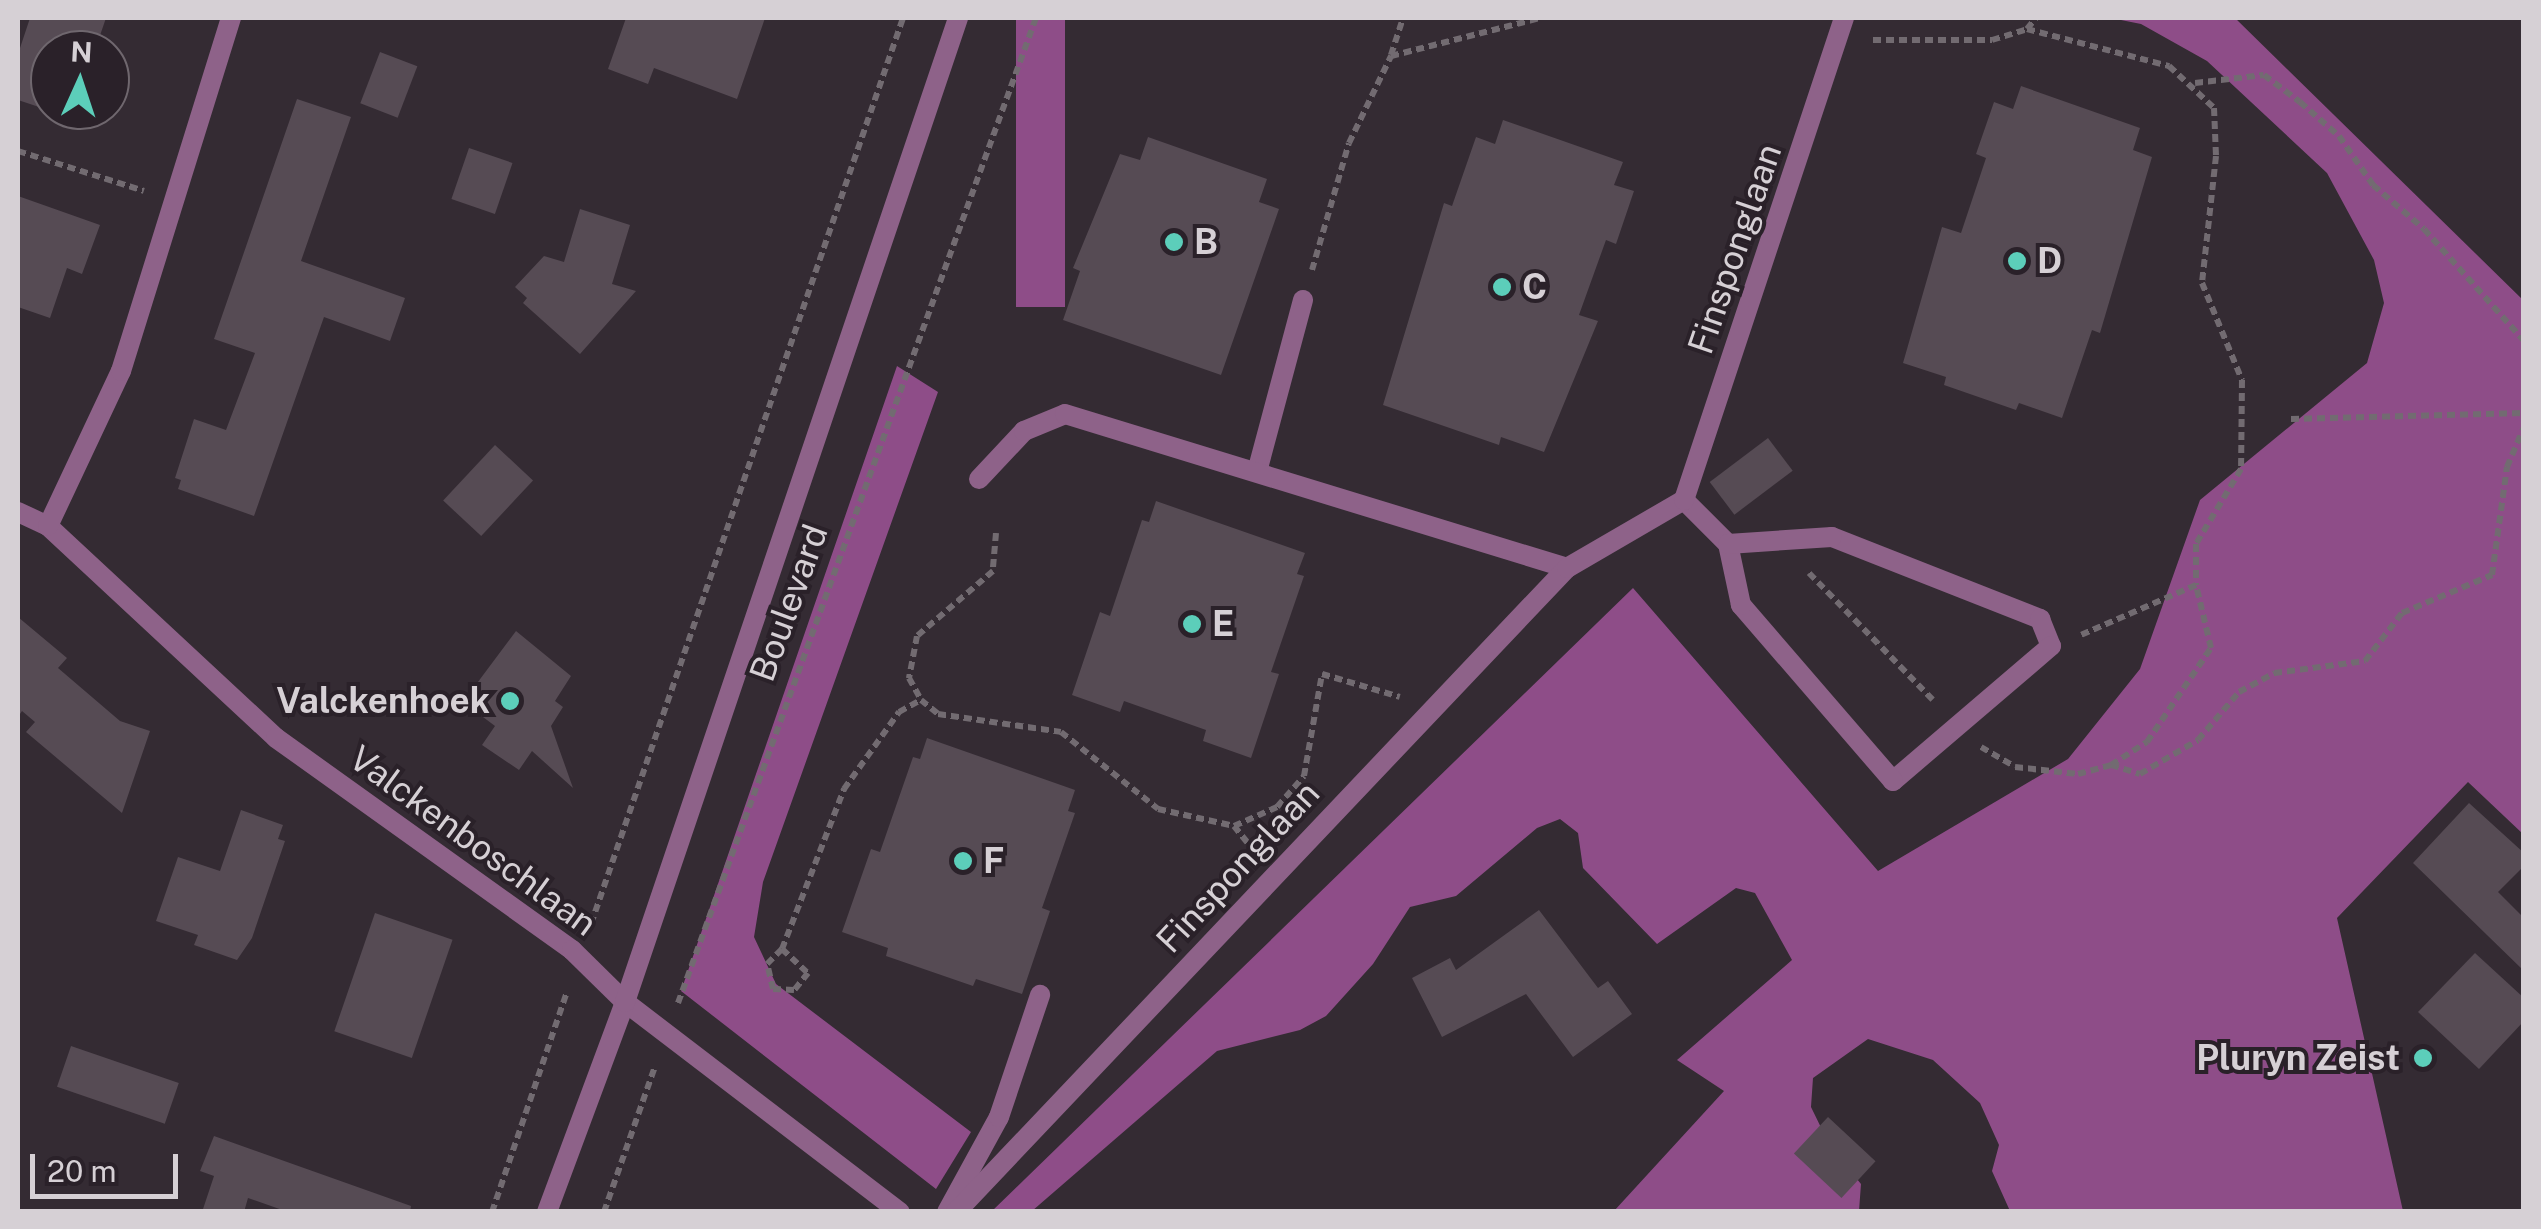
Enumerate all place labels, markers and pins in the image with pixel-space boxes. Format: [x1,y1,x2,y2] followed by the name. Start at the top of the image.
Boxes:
[1194,221,1218,263] place label: B
[1163,231,1185,253] marker: B
[2037,240,2062,282] place label: D
[2006,250,2028,272] marker: D
[1522,266,1547,308] place label: C
[1491,276,1513,298] marker: C
[1212,603,1234,645] place label: E
[1181,613,1203,635] marker: E
[276,680,490,722] place label: Valckenhoek
[499,690,521,712] marker: Valckenhoek
[983,840,1004,882] place label: F
[952,850,974,872] marker: F
[2196,1037,2400,1079] place label: Pluryn Zeist
[2410,1045,2436,1071] marker: Pluryn Zeist

